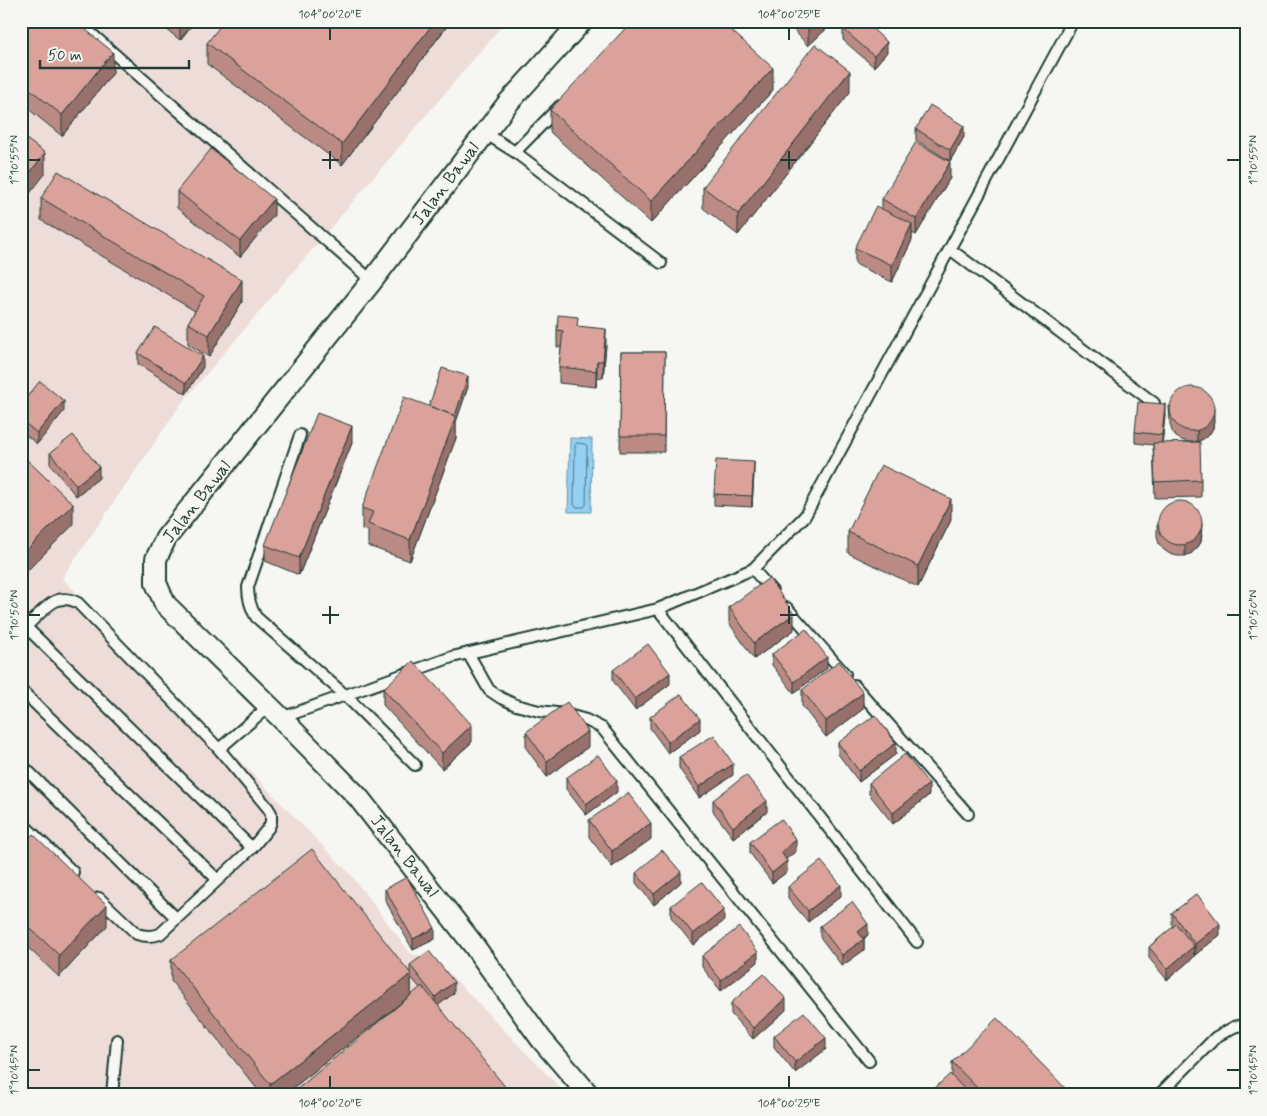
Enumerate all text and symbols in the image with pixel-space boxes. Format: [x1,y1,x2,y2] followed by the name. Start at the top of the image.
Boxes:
[298,7,362,23] text: 104°00'20"E
[757,7,821,23] text: 104°00'25"E
[40,38,189,70] scale bar
[48,46,82,66] text: 50 m
[7,135,23,185] text: 1°10'55"N
[1246,135,1262,185] text: 1°10'55"N
[407,137,485,231] street label: Jalan Bawal
[157,456,237,548] street label: Jalan Bawal
[7,590,23,640] text: 1°10'50"N
[1246,590,1262,640] text: 1°10'50"N
[364,810,444,902] street label: Jalan Bawal
[7,1045,23,1095] text: 1°10'45"N
[1246,1045,1262,1095] text: 1°10'45"N
[298,1096,362,1112] text: 104°00'20"E
[757,1096,821,1112] text: 104°00'25"E

